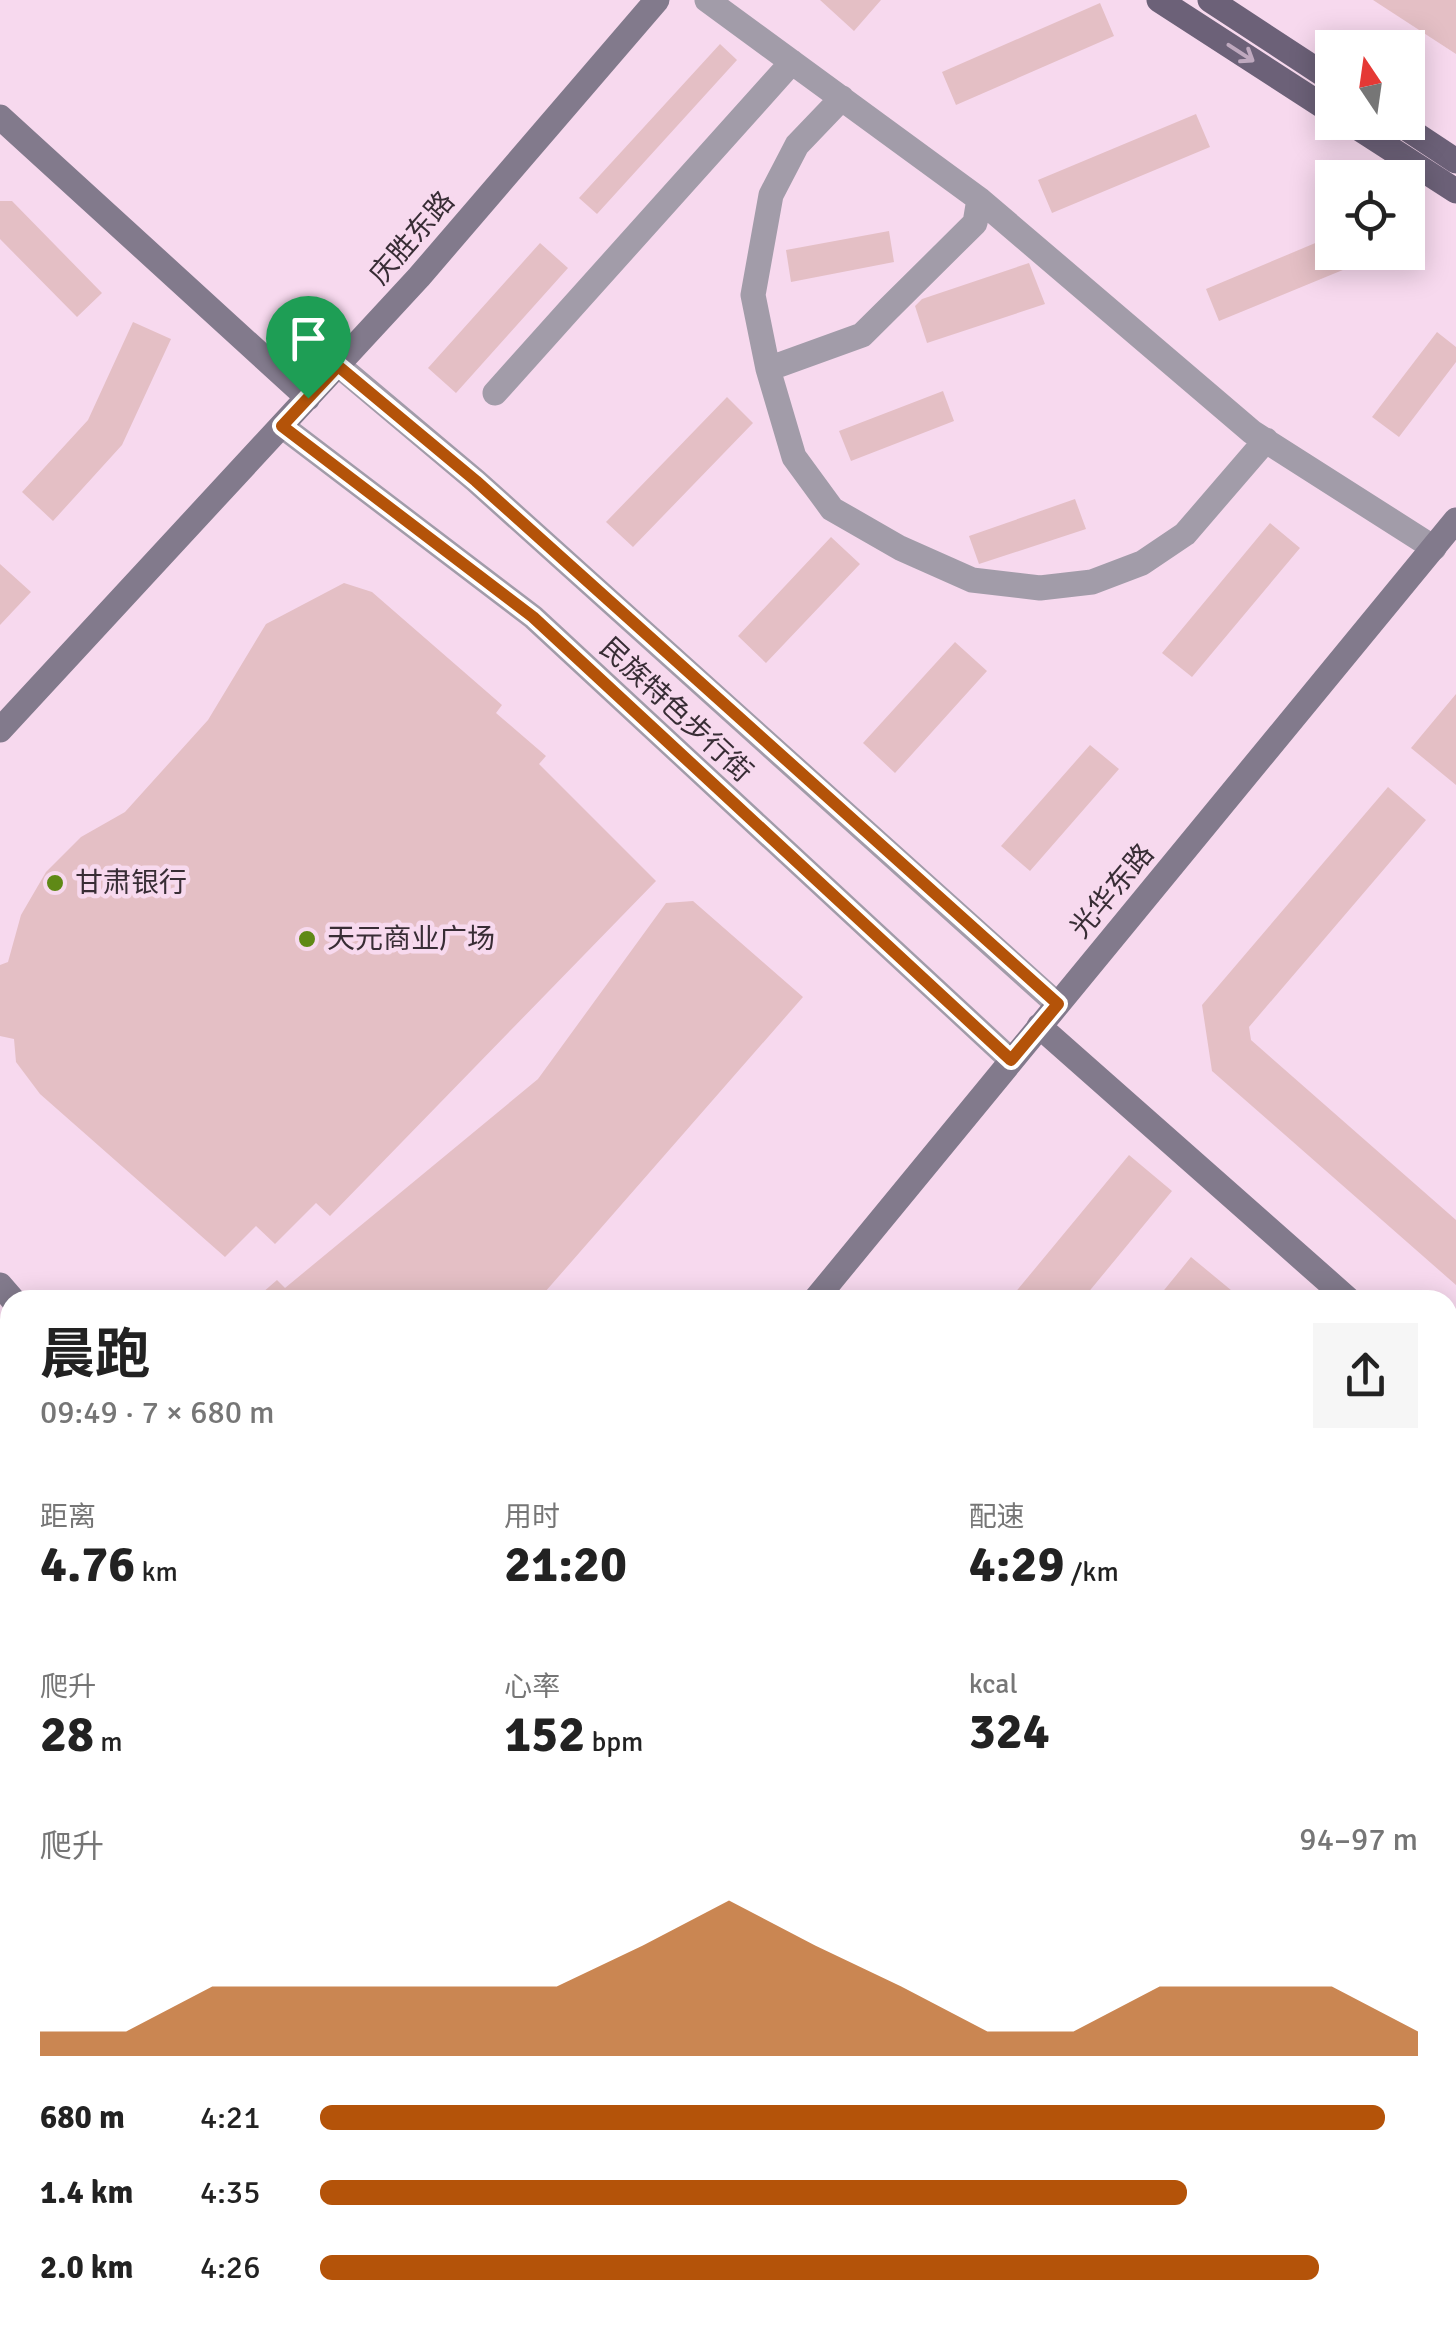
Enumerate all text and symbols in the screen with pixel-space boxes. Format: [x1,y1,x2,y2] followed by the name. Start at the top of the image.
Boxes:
[1315,30,1425,140] north arrow
[1315,30,1425,270] map controls
[1226,42,1254,63] one-way arrow
[1315,160,1425,270] button: locate
[362,185,462,291] street label: 庆胜东路
[266,296,351,399] pin
[281,311,336,366] icon: arrive
[593,631,759,789] street label: 民族特色步行街
[1063,837,1161,945] street label: 光华东路
[75,866,187,900] place label: 甘肃银行
[44,872,66,894] marker: 甘肃银行
[327,922,495,956] place label: 天元商业广场
[296,928,318,950] marker: 天元商业广场
[40,1321,150,1389] text: 晨跑
[1313,1323,1418,1428] button: share
[40,1393,275,1432] text: 09:49 · 7 × 680 m
[40,1500,96,1534] text: 距离
[504,1500,560,1534] text: 用时
[969,1500,1025,1534] text: 配速
[40,1534,135,1596] text: 4.76
[504,1534,627,1596] text: 21:20
[969,1534,1064,1596] text: 4:29
[135,1555,178,1589] text: km
[1064,1555,1119,1589] text: /km
[969,1667,1018,1701] text: kcal
[40,1670,96,1704] text: 爬升
[504,1670,560,1704] text: 心率
[969,1701,1050,1763] text: 324
[40,1704,94,1766] text: 28
[504,1704,585,1766] text: 152
[94,1725,123,1759] text: m
[585,1725,643,1759] text: bpm
[1299,1820,1418,1859] text: 94–97 m
[40,1827,104,1866] text: 爬升
[40,2098,125,2137] text: 680 m
[200,2098,260,2137] text: 4:21
[40,2173,133,2212] text: 1.4 km
[200,2173,260,2212] text: 4:35
[40,2248,133,2287] text: 2.0 km
[200,2248,260,2287] text: 4:26

